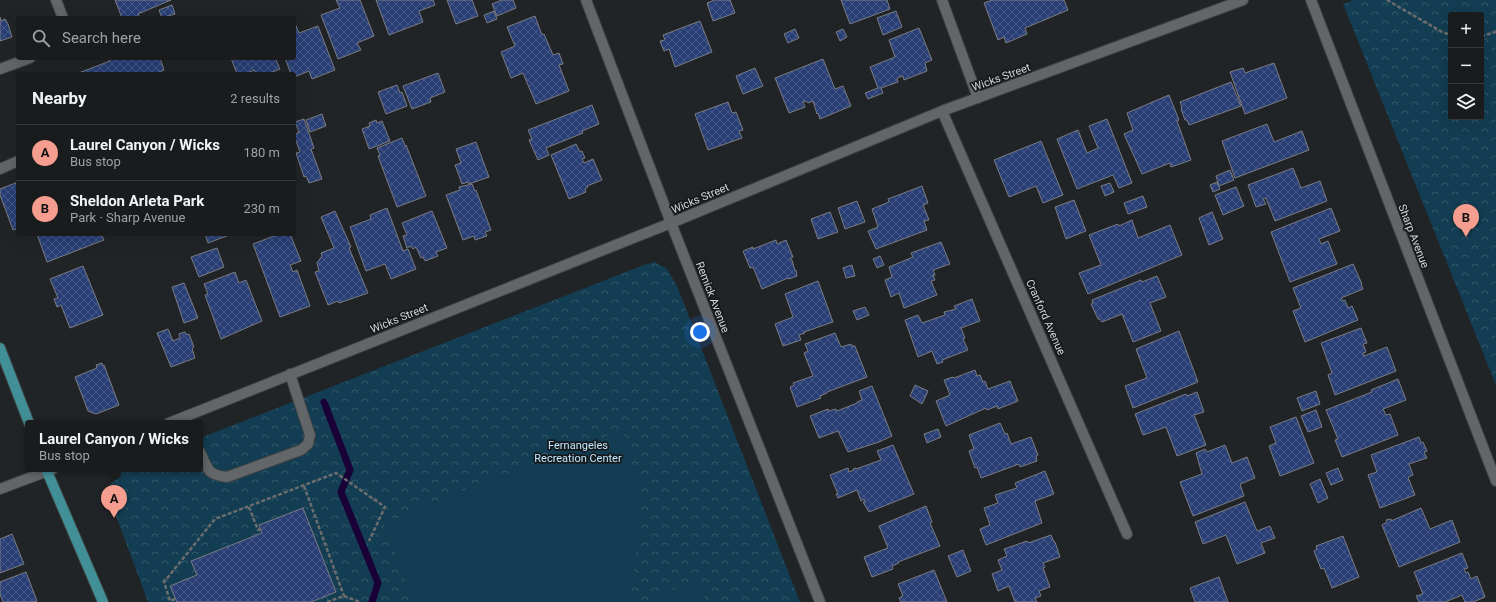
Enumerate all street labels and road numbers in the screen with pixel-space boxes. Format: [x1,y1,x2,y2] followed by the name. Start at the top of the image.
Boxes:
[970,61,1033,94] street label: Wicks Street
[669,180,731,216] street label: Wicks Street
[1395,202,1432,270] street label: Sharp Avenue
[693,260,732,335] street label: Remick Avenue
[1023,277,1068,357] street label: Cranford Avenue
[368,301,430,336] street label: Wicks Street

